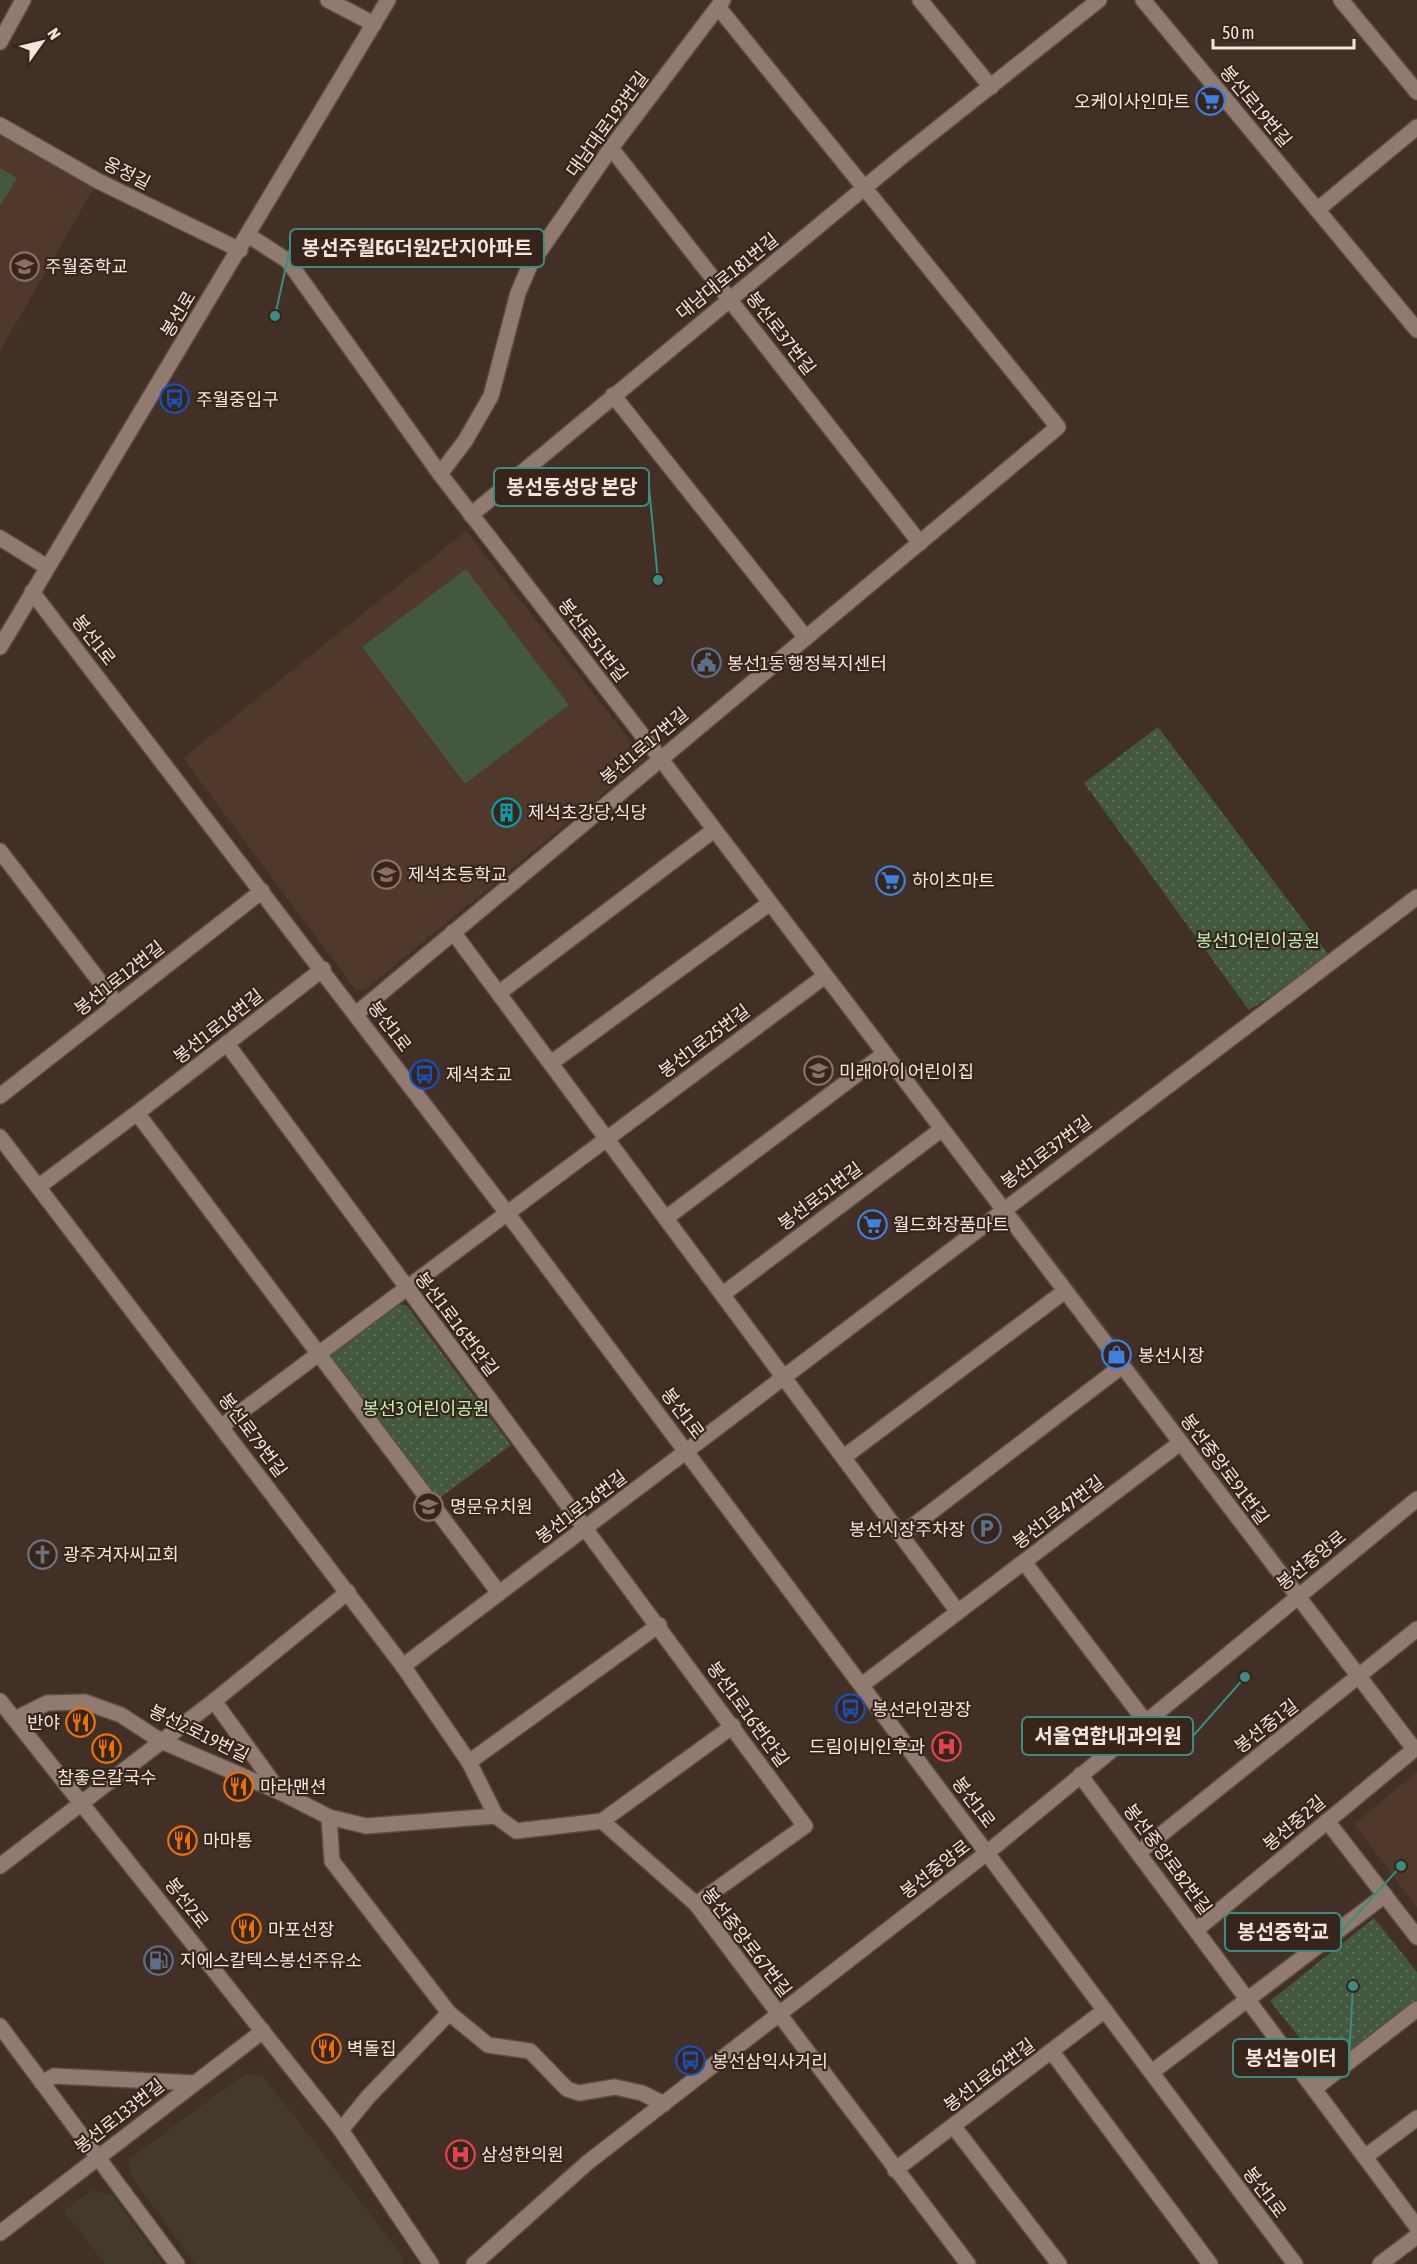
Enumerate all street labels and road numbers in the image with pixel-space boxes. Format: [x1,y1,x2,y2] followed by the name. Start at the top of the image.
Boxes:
[1216,61,1296,151] street label: 봉선로19번길
[562,67,652,181] street label: 대남대로193번길
[100,152,154,194] street label: 옹정길
[672,229,782,323] street label: 대남대로181번길
[156,287,200,341] street label: 봉선로
[742,287,820,379] street label: 봉선로37번길
[554,594,632,686] street label: 봉선로51번길
[68,611,120,669] street label: 봉선1로
[596,703,692,789] street label: 봉선1로17번길
[70,936,168,1020] street label: 봉선1로12번길
[169,984,267,1068] street label: 봉선1로16번길
[364,996,416,1056] street label: 봉선1로
[654,1000,754,1082] street label: 봉선1로25번길
[996,1111,1096,1193] street label: 봉선1로37번길
[774,1158,866,1234] street label: 봉선로51번길
[411,1268,503,1380] street label: 봉선1로16번안길
[657,1383,709,1443] street label: 봉선1로
[215,1389,291,1481] street label: 봉선로79번길
[1177,1410,1273,1528] street label: 봉선중앙로91번길
[531,1466,631,1548] street label: 봉선1로36번길
[1008,1471,1108,1553] street label: 봉선1로47번길
[1272,1526,1350,1594] street label: 봉선중앙로
[703,1657,793,1771] street label: 봉선1로16번안길
[1230,1695,1302,1757] street label: 봉선중1길
[146,1700,252,1766] street label: 봉선2로19번길
[948,1772,1000,1832] street label: 봉선1로
[1259,1791,1329,1855] street label: 봉선중2길
[1120,1800,1216,1918] street label: 봉선중앙로82번길
[896,1835,974,1903] street label: 봉선중앙로
[161,1874,213,1932] street label: 봉선2로
[698,1883,796,2001] street label: 봉선중앙로67번길
[939,2034,1039,2116] street label: 봉선1로62번길
[70,2074,168,2158] street label: 봉선로133번길
[1239,2162,1291,2222] street label: 봉선1로

